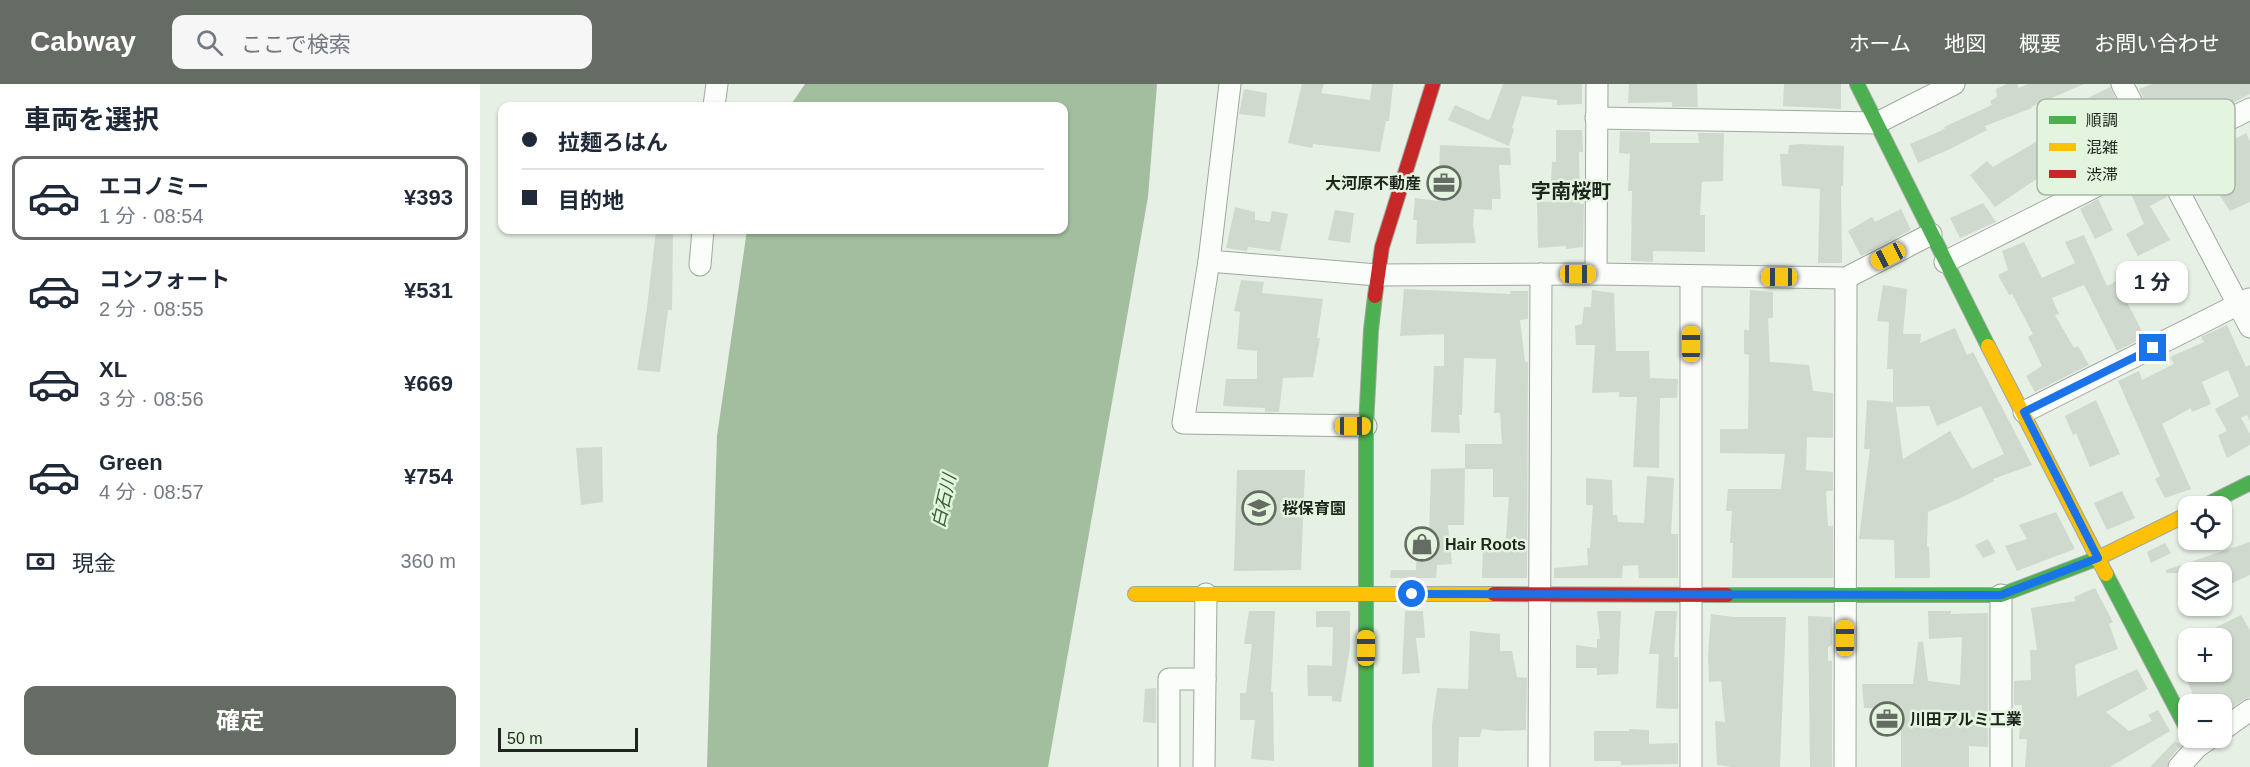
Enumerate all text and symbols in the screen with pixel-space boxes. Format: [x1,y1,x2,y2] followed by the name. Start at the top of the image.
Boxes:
[172,15,592,69] search box
[30,26,136,57] text: Cabway
[193,26,226,59] icon: search
[241,32,351,57] text: ここで検索
[1849,32,1911,55] text: ホーム
[1944,32,1986,55] text: 地図
[2019,32,2061,55] text: 概要
[2094,32,2220,55] text: お問い合わせ
[2037,99,2235,195] legend
[24,105,159,135] text: 車両を選択
[2086,112,2118,129] text: 順調
[558,130,668,155] text: 拉麺ろはん
[2086,139,2118,156] text: 混雑
[1426,165,1462,201] office icon: 大河原不動産
[2086,166,2118,183] text: 渋滞
[27,171,81,225] icon: car
[99,174,209,199] text: エコノミー
[1325,175,1421,192] place label: 大河原不動産
[1531,180,1611,202] district label: 字南桜町
[404,185,453,210] text: ¥393
[558,188,624,213] text: 目的地
[99,205,204,227] text: 1 分 · 08:54
[1868,240,1908,272] car
[2117,261,2189,303] callout: 1 分
[27,264,81,318] icon: car
[1560,265,1596,283] car
[99,267,230,292] text: コンフォート
[1761,268,1797,286] car
[2134,271,2170,293] text: 1 分
[404,278,453,303] text: ¥531
[99,298,204,320] text: 2 分 · 08:55
[1682,326,1700,362] car
[2139,334,2166,361] route end
[27,357,81,411] icon: car
[99,357,127,382] text: XL
[404,371,453,396] text: ¥669
[99,388,204,410] text: 3 分 · 08:56
[1335,417,1371,435] car
[27,450,81,504] icon: car
[99,450,163,475] text: Green
[404,464,453,489] text: ¥754
[928,470,960,530] water label: 白石川
[99,481,204,503] text: 4 分 · 08:57
[1241,490,1277,526] school or university icon: 桜保育園
[2178,496,2232,748] map controls
[2178,496,2232,550] button: locate
[1282,500,1346,517] place label: 桜保育園
[1404,526,1440,562] shop icon: Hair Roots
[1445,536,1526,553] place label: Hair Roots
[24,545,57,578] icon: cash
[400,550,456,572] text: 360 m
[72,551,116,576] text: 現金
[2178,562,2232,616] button: layers
[1398,580,1425,607] route start
[1836,620,1854,656] car
[2178,628,2232,682] button: +
[1357,630,1375,666] car
[24,686,456,755] button: 確定
[2178,694,2232,748] button: −
[1869,701,1905,737] office icon: 川田アルミ工業
[1910,711,2022,728] place label: 川田アルミ工業
[498,725,638,752] scale bar
[507,730,543,747] text: 50 m

